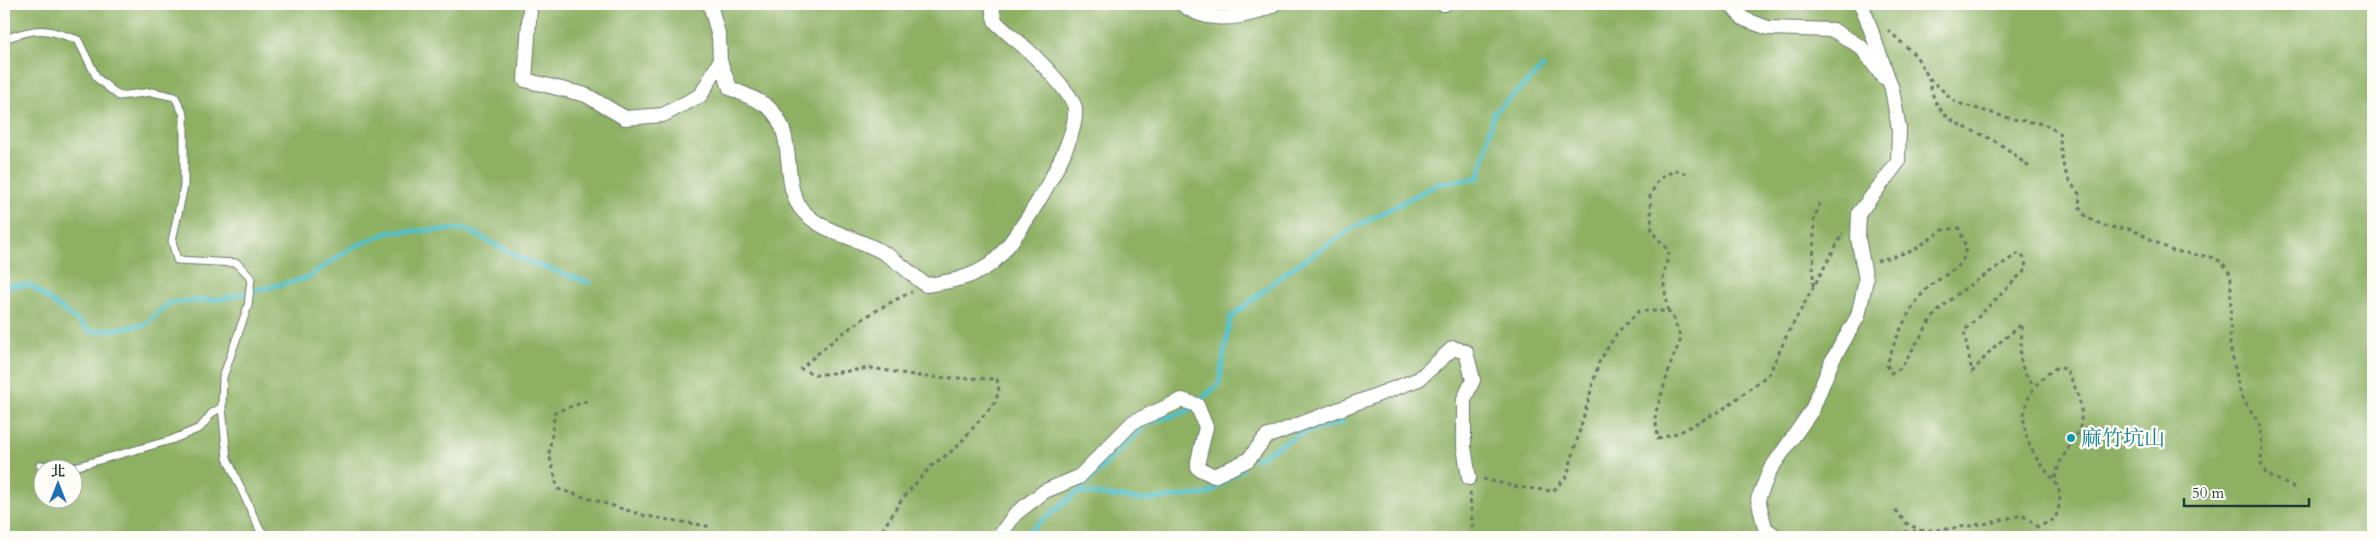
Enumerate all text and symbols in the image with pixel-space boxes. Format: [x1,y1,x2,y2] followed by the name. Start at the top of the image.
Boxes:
[2081,424,2165,453] place label: 麻竹坑山
[2065,432,2077,444] marker: 麻竹坑山
[32,458,82,508] north arrow
[51,462,65,481] text: 北
[2184,476,2310,508] scale bar
[2192,483,2224,503] text: 50 m

